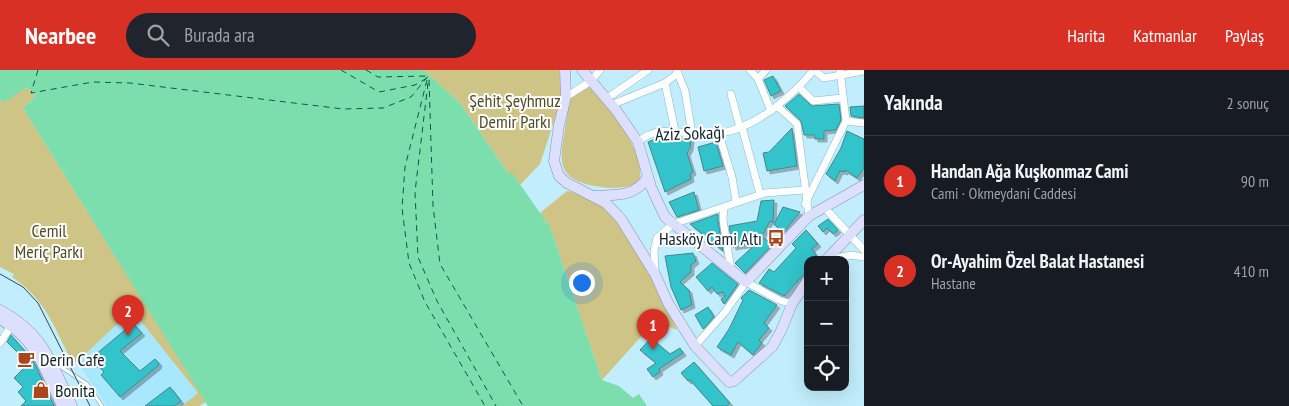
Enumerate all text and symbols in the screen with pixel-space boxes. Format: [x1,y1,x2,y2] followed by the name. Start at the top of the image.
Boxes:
[126,13,476,58] search box
[25,20,96,51] text: Nearbee
[144,21,172,49] icon: search
[184,23,255,47] text: Burada ara
[1067,24,1105,47] text: Harita
[1133,24,1197,47] text: Katmanlar
[1225,24,1264,47] text: Paylaş
[469,89,561,133] park label: Şehit Şeyhmuz Demir Parkı
[884,89,943,116] text: Yakında
[1226,93,1269,113] text: 2 sonuç
[655,120,725,146] street label: Aziz Sokağı
[931,159,1128,183] text: Handan Ağa Kuşkonmaz Cami
[896,171,904,191] text: 1
[1241,171,1269,191] text: 90 m
[931,183,1076,203] text: Cami · Okmeydani Caddesi
[15,219,83,263] park label: Cemil Meriç Parkı
[659,227,762,250] place label: Hasköy Cami Altı
[766,228,786,248] bus stop icon: Hasköy Cami Altı
[931,249,1144,273] text: Or-Ayahim Özel Balat Hastanesi
[804,256,849,391] map controls
[804,256,849,301] button: +
[896,261,904,281] text: 2
[1234,261,1269,281] text: 410 m
[569,270,595,296] your location
[931,273,976,293] text: Hastane
[112,295,144,336] pin: 2
[804,301,849,346] button: −
[637,309,669,350] pin: 1
[804,346,849,391] button: locate
[40,348,105,371] place label: Derin Cafe
[16,349,36,369] cafe icon: Derin Cafe
[55,379,95,402] place label: Bonita
[31,380,51,400] shop icon: Bonita

